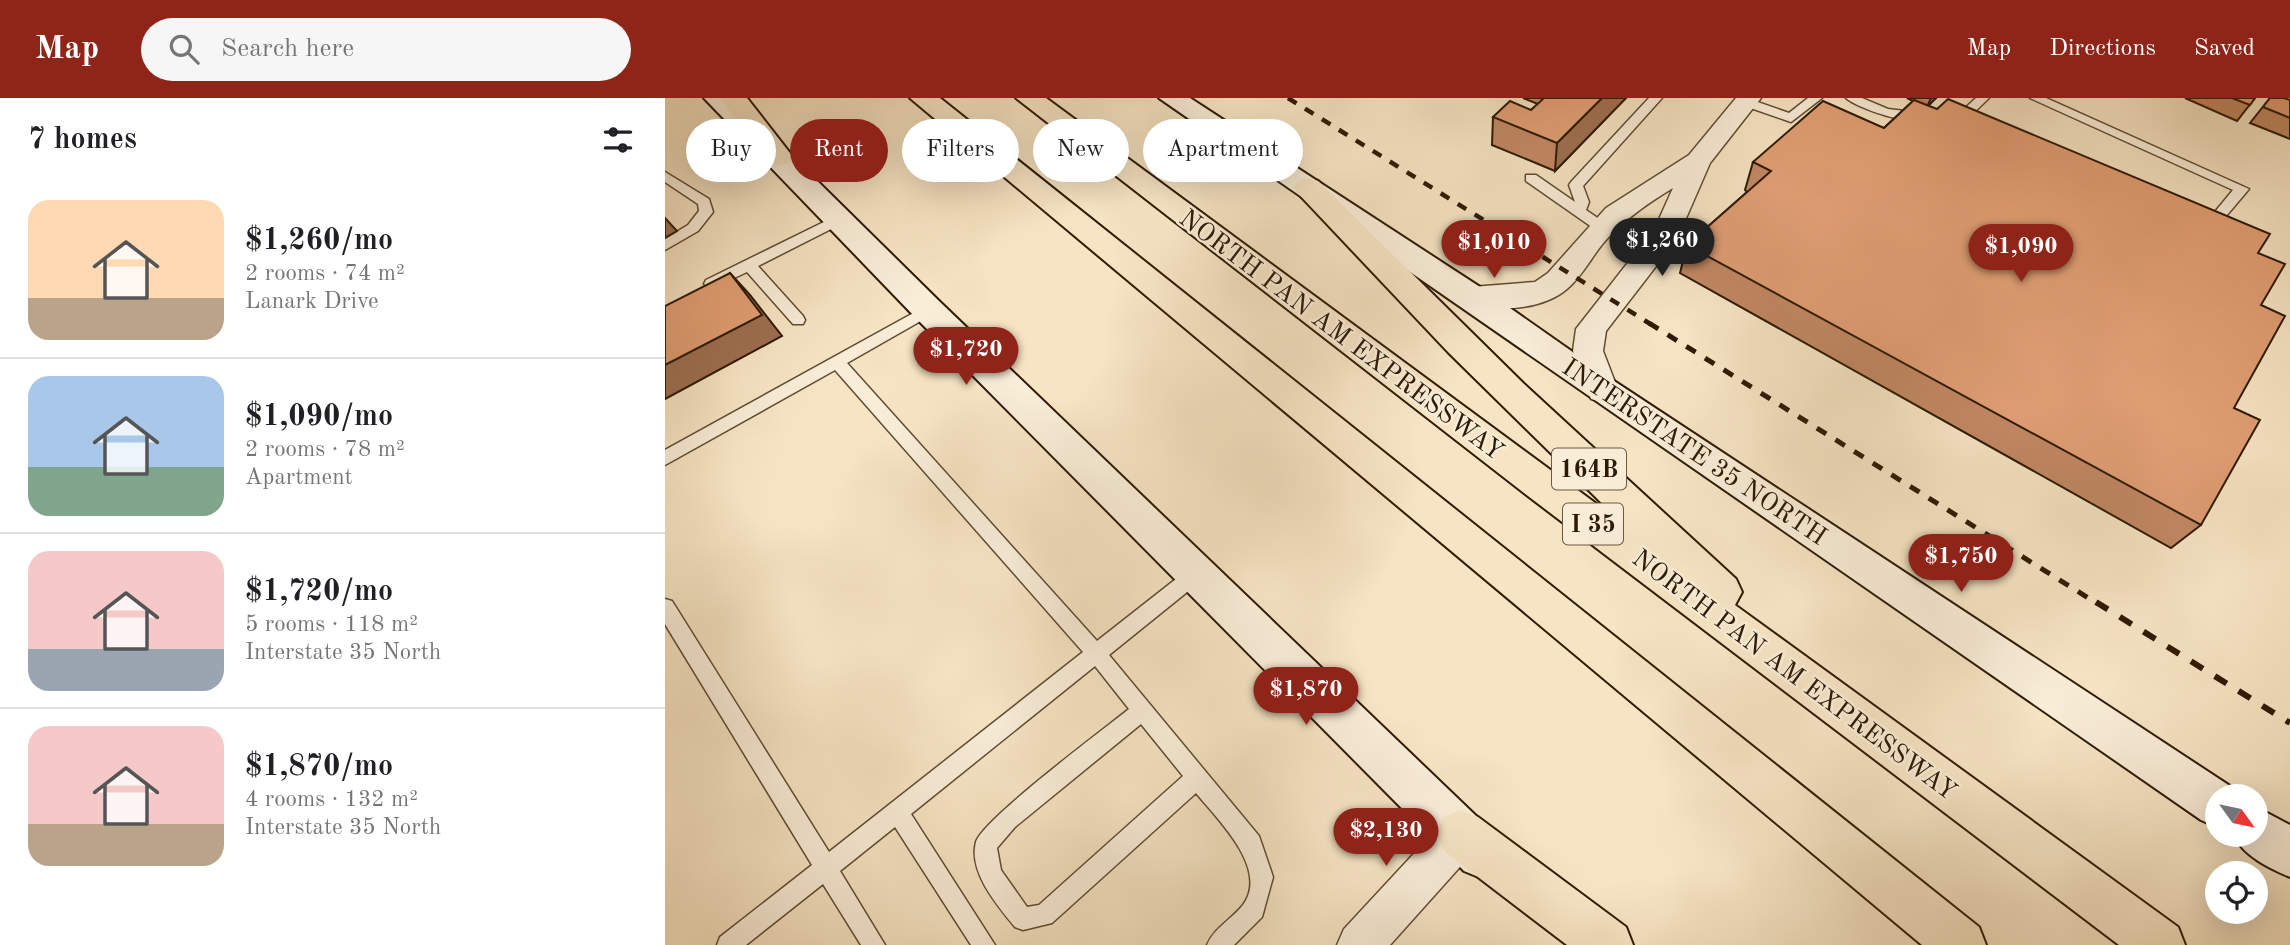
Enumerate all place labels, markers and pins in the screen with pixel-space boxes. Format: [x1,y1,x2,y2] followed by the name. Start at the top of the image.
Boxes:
[1605,218,1719,278] pin: $1,260
[1437,220,1551,280] pin: $1,010
[1964,225,2078,284] pin: $1,090
[909,328,1023,387] pin: $1,720
[1904,534,2018,594] pin: $1,750
[1249,668,1363,727] pin: $1,870
[1329,808,1443,868] pin: $2,130

